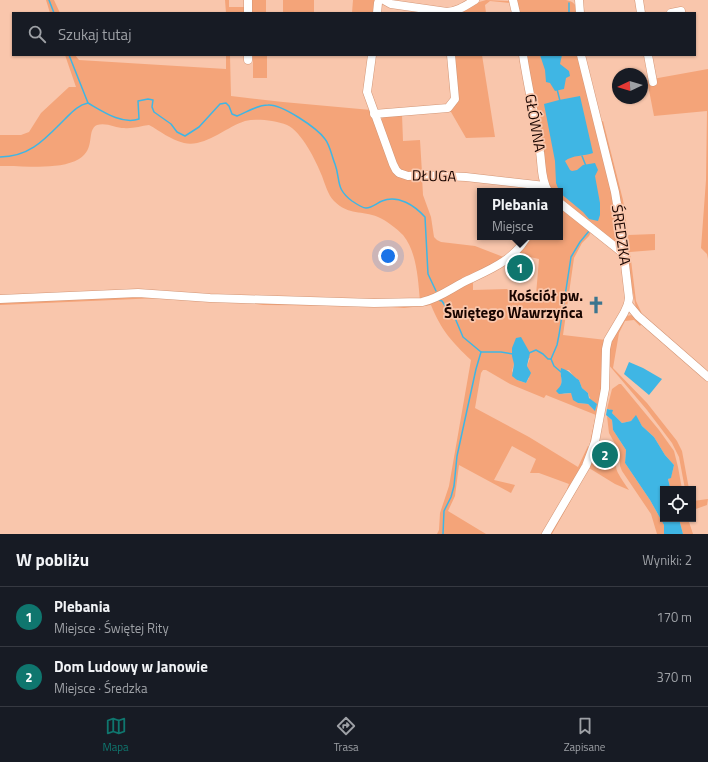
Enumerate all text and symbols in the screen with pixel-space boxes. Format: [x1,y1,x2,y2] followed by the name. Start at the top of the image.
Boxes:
[12,12,696,56] search box
[26,23,48,45] icon: search
[58,23,131,46] text: Szukaj tutaj
[612,68,648,104] north arrow
[519,92,552,154] street label: GŁÓWNA
[412,164,457,187] street label: DŁUGA
[477,188,563,240] popup
[492,193,548,216] text: Plebania
[606,203,637,267] street label: ŚREDZKA
[492,216,533,236] text: Miejsce
[378,246,398,266] your location
[507,253,533,283] pin: 1
[444,284,583,324] place label: Kościół pw. Świętego Wawrzyńca
[586,295,606,315] church icon: Kościół pw. Świętego Wawrzyńca
[592,440,618,470] pin: 2
[660,486,696,522] map controls
[660,486,696,522] button: locate
[16,547,89,573] text: W pobliżu
[642,550,692,570] text: Wyniki: 2
[54,595,110,618] text: Plebania
[25,607,33,627] text: 1
[656,607,692,627] text: 170 m
[54,618,169,638] text: Miejsce · Świętej Rity
[54,655,208,678] text: Dom Ludowy w Janowie
[25,667,33,687] text: 2
[656,667,692,687] text: 370 m
[54,678,147,698] text: Miejsce · Średzka
[103,715,129,755] tab: Mapa
[334,715,359,755] tab: Trasa
[564,715,605,755] tab: Zapisane

